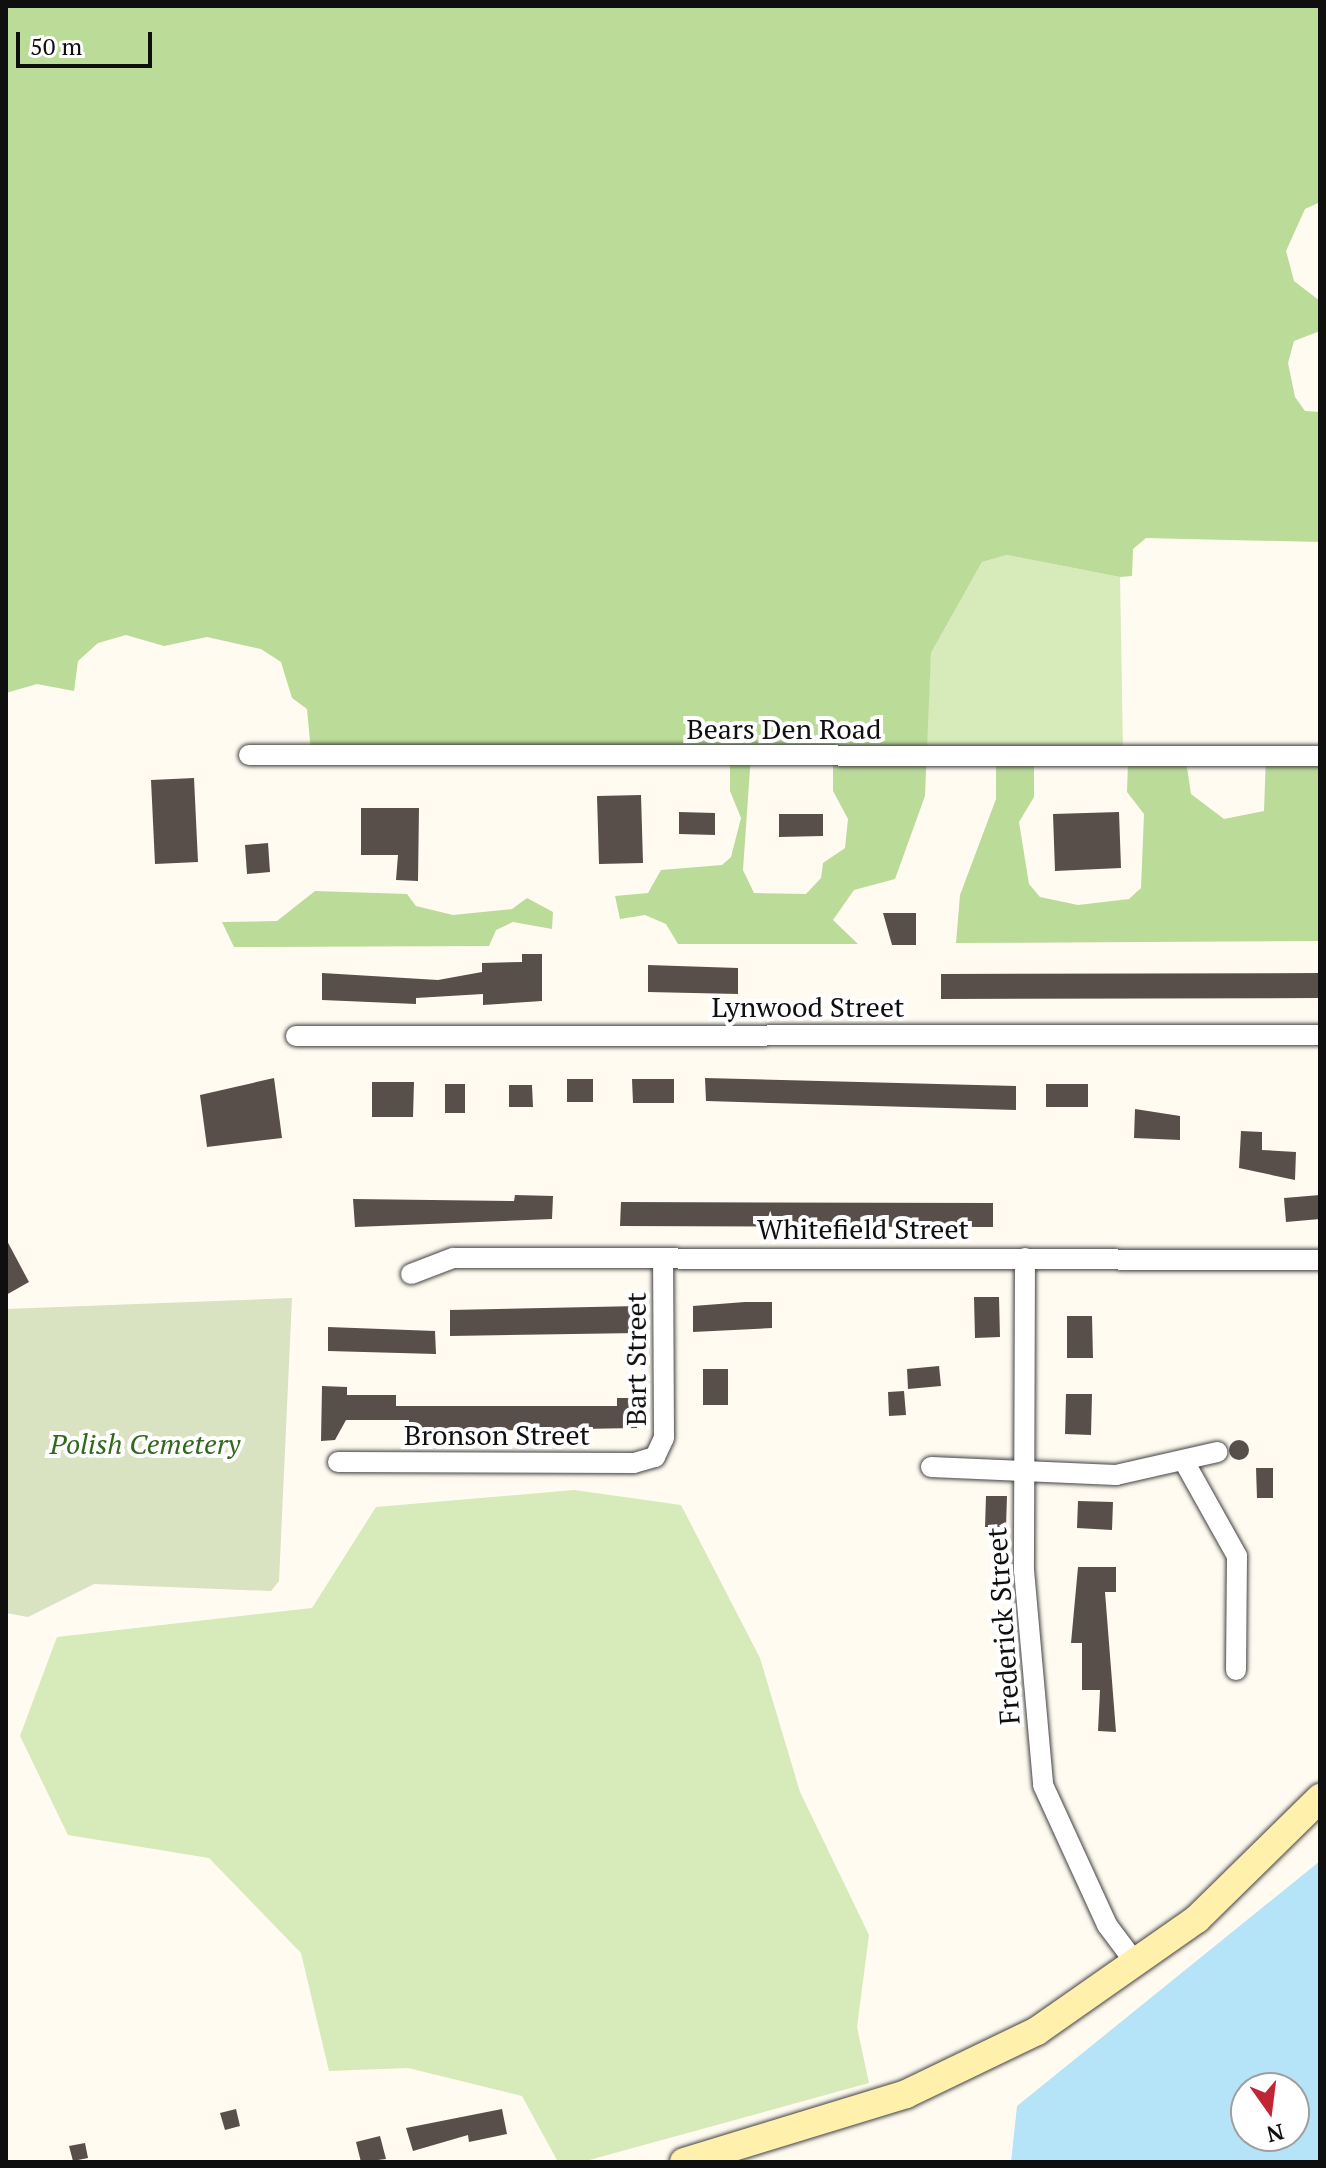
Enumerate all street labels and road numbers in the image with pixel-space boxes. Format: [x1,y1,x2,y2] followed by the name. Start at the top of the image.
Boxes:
[687,712,881,746] street label: Bears Den Road
[712,990,904,1024] street label: Lynwood Street
[757,1212,969,1246] street label: Whitefield Street
[619,1292,653,1426] street label: Bart Street
[404,1418,590,1452] street label: Bronson Street
[979,1526,1027,1726] street label: Frederick Street

